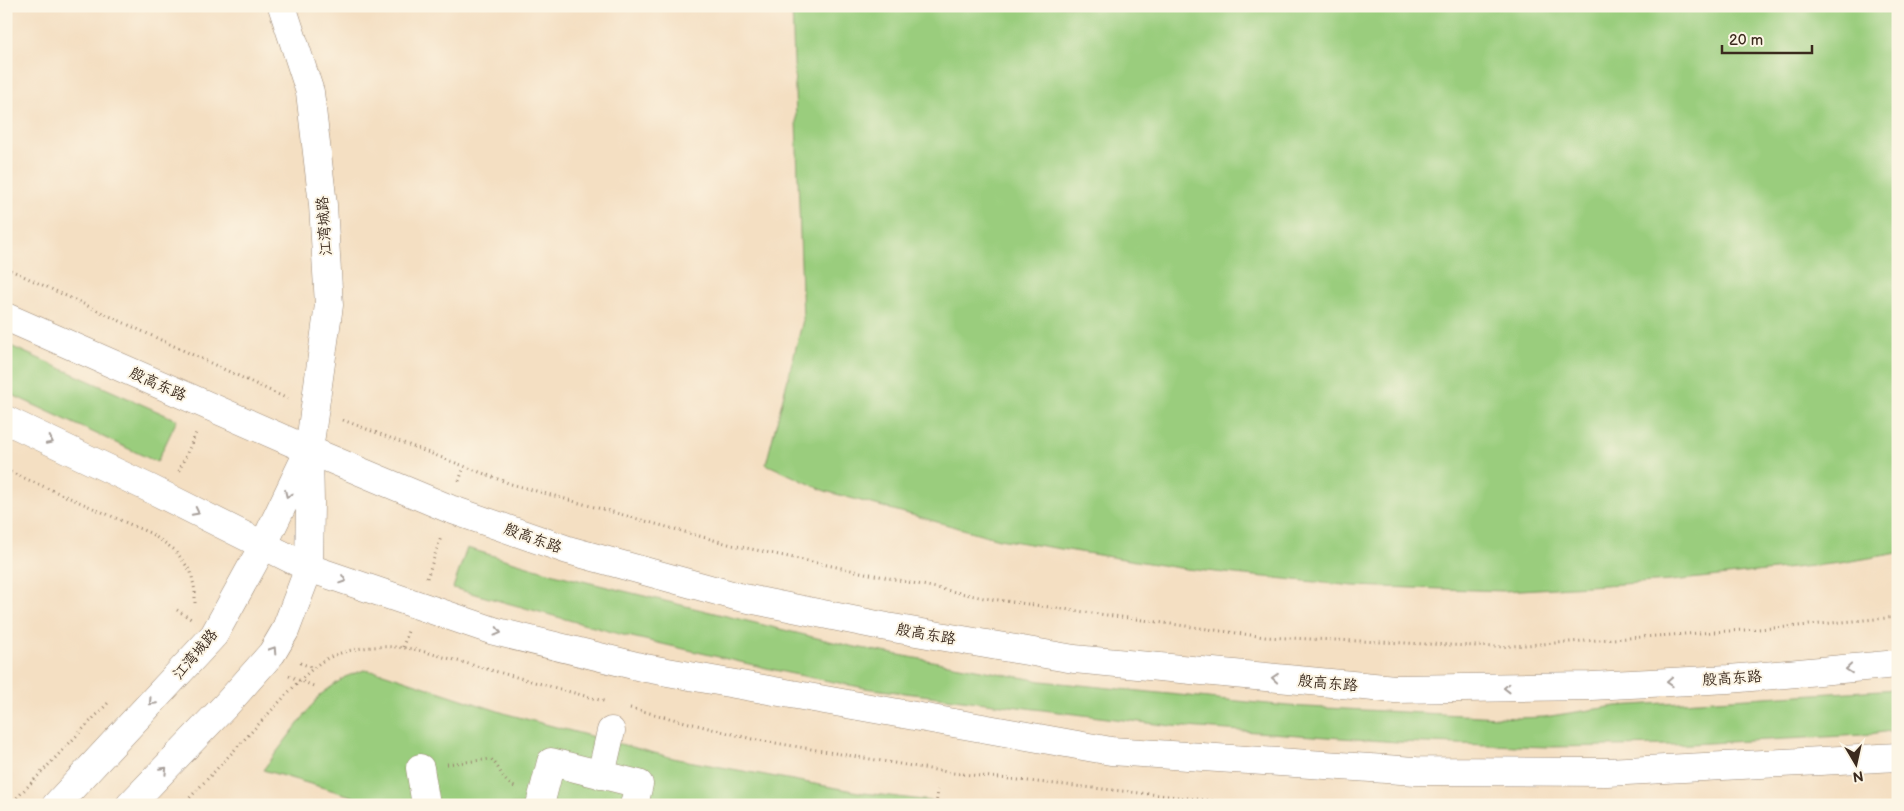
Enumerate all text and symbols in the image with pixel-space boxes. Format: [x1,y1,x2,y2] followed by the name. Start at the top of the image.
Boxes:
[1722,22,1812,54] scale bar
[1729,31,1763,50] text: 20 m
[313,195,336,257] street label: 江湾城路
[127,364,189,405] street label: 殷高东路
[45,435,54,445] one-way arrow
[283,489,294,498] one-way arrow
[191,506,200,516] one-way arrow
[501,519,564,558] street label: 殷高东路
[339,575,347,585] one-way arrow
[895,620,957,649] street label: 殷高东路
[169,625,222,683] street label: 江湾城路
[493,626,502,637] one-way arrow
[267,646,277,655] one-way arrow
[1845,663,1853,674] one-way arrow
[1701,667,1763,690] street label: 殷高东路
[1297,671,1359,696] street label: 殷高东路
[1271,673,1279,684] one-way arrow
[1665,677,1673,688] one-way arrow
[1503,683,1511,693] one-way arrow
[149,696,158,705] one-way arrow
[1832,738,1882,788] north arrow
[158,766,167,775] one-way arrow
[1851,767,1864,786] text: N

